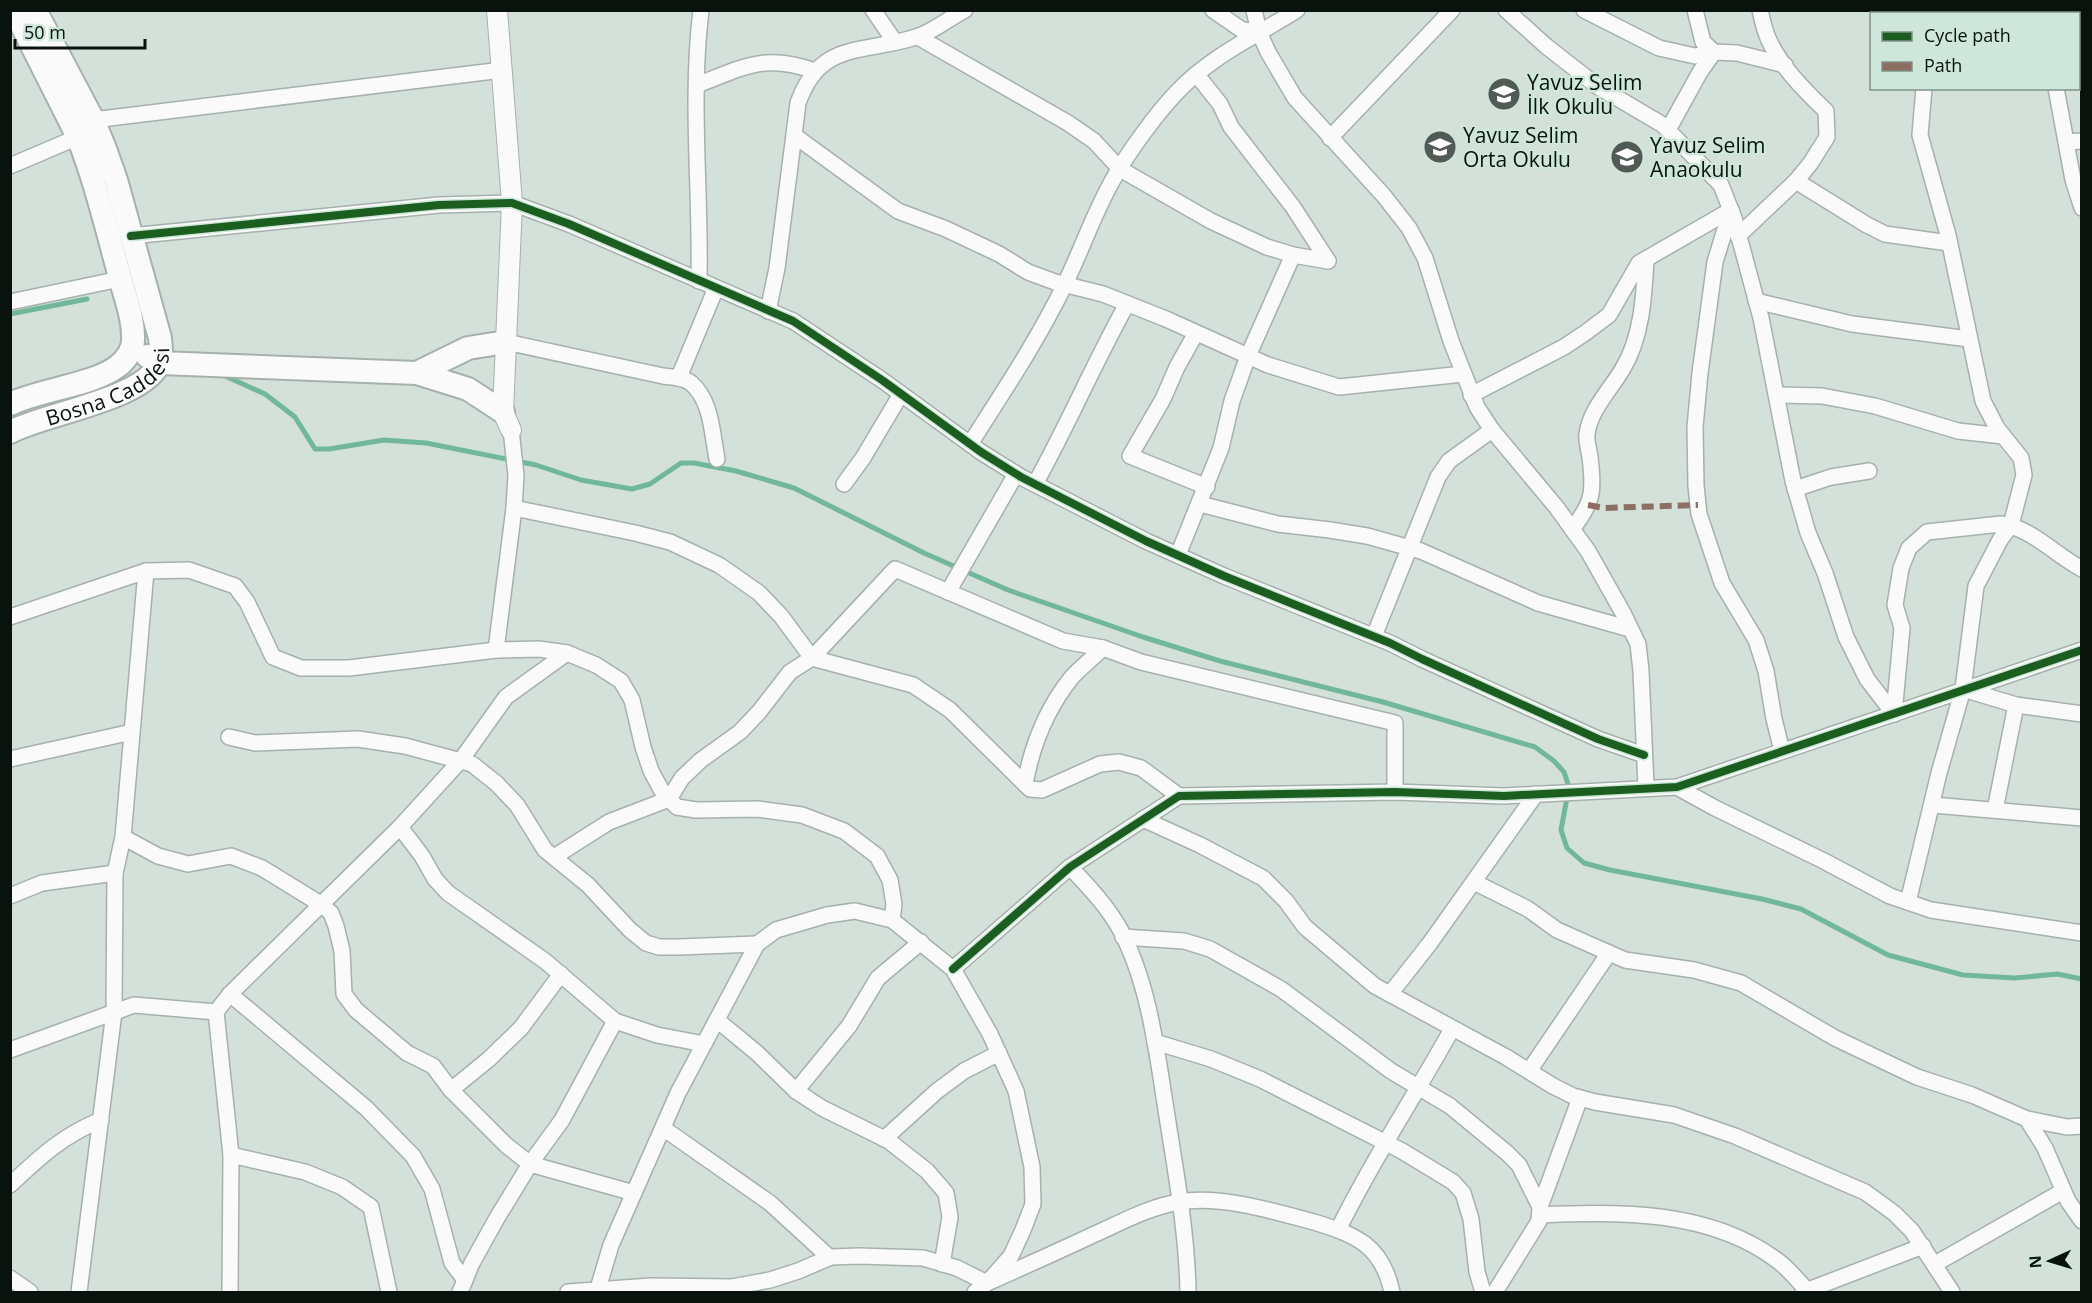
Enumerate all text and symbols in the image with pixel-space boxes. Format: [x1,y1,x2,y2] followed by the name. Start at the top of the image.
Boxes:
[15,12,146,50] scale bar
[1870,12,2080,90] legend
[24,20,66,44] text: 50 m
[1924,23,2011,47] text: Cycle path
[1924,53,1962,77] text: Path
[1527,68,1642,120] place label: Yavuz Selim İlk Okulu
[1486,76,1522,112] school or university icon: Yavuz Selim İlk Okulu
[1463,121,1578,173] place label: Yavuz Selim Orta Okulu
[1422,129,1458,165] school or university icon: Yavuz Selim Orta Okulu
[1650,131,1765,183] place label: Yavuz Selim Anaokulu
[1609,139,1645,175] school or university icon: Yavuz Selim Anaokulu
[42,347,175,432] street label: Bosna Caddesi
[2020,1231,2080,1291] north arrow
[2024,1255,2046,1269] text: N

